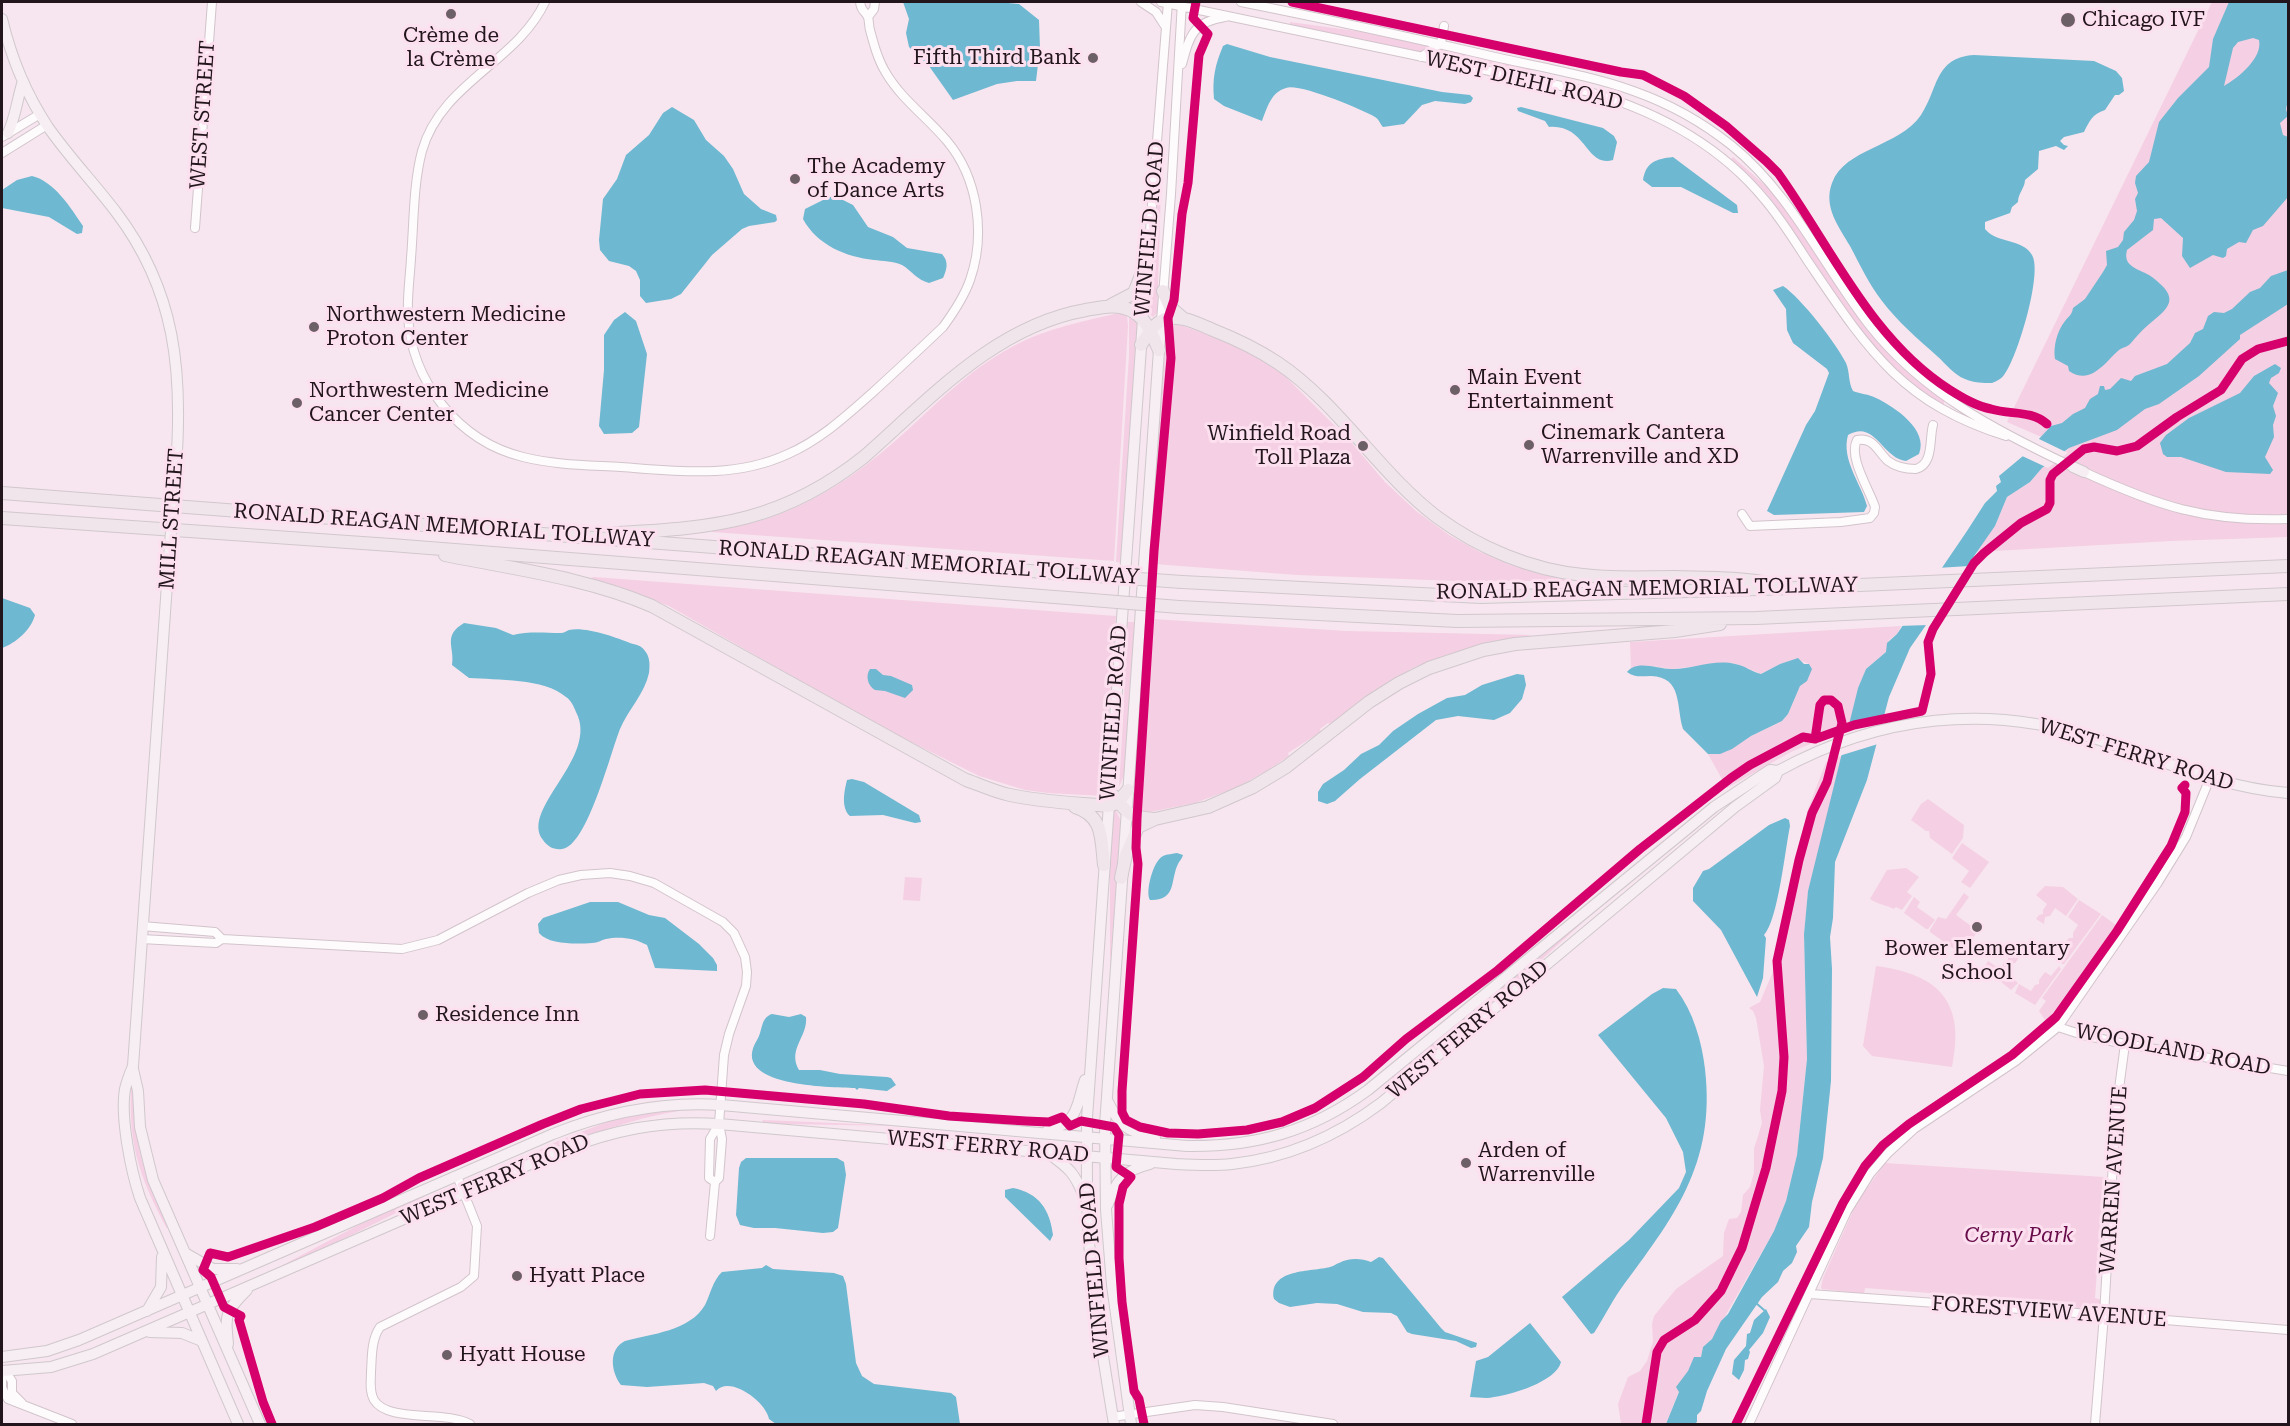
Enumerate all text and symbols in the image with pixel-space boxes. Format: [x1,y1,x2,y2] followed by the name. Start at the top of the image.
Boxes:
[444,7,458,21] marker: Crème de la Crème
[2082,7,2205,33] place label: Chicago IVF
[2059,11,2077,29] marker: Chicago IVF
[403,23,499,73] place label: Crème de la Crème
[185,40,221,190] street label: WEST STREET
[913,45,1081,71] place label: Fifth Third Bank
[1423,46,1625,116] street label: WEST DIEHL ROAD
[1086,51,1100,65] marker: Fifth Third Bank
[1130,140,1170,318] street label: WINFIELD ROAD
[807,154,945,204] place label: The Academy of Dance Arts
[788,172,802,186] marker: The Academy of Dance Arts
[326,302,566,352] place label: Northwestern Medicine Proton Center
[307,320,321,334] marker: Northwestern Medicine Proton Center
[1467,365,1614,415] place label: Main Event Entertainment
[309,378,549,428] place label: Northwestern Medicine Cancer Center
[1448,383,1462,397] marker: Main Event Entertainment
[290,396,304,410] marker: Northwestern Medicine Cancer Center
[1541,420,1739,470] place label: Cinemark Cantera Warrenville and XD
[1207,421,1351,471] place label: Winfield Road Toll Plaza
[1522,438,1536,452] marker: Cinemark Cantera Warrenville and XD
[1356,439,1370,453] marker: Winfield Road Toll Plaza
[154,448,190,590] street label: MILL STREET
[233,499,655,553] street label: RONALD REAGAN MEMORIAL TOLLWAY
[718,536,1140,590] street label: RONALD REAGAN MEMORIAL TOLLWAY
[1436,573,1858,605] street label: RONALD REAGAN MEMORIAL TOLLWAY
[1095,624,1133,802] street label: WINFIELD ROAD
[2035,713,2237,797] street label: WEST FERRY ROAD
[1970,920,1984,934] marker: Bower Elementary School
[1884,936,2070,986] place label: Bower Elementary School
[1382,955,1554,1105] street label: WEST FERRY ROAD
[435,1002,580,1028] place label: Residence Inn
[416,1008,430,1022] marker: Residence Inn
[2073,1019,2273,1081] street label: WOODLAND ROAD
[2095,1085,2133,1275] street label: WARREN AVENUE
[886,1126,1090,1168] street label: WEST FERRY ROAD
[397,1129,593,1231] street label: WEST FERRY ROAD
[1478,1138,1595,1188] place label: Arden of Warrenville
[1459,1156,1473,1170] marker: Arden of Warrenville
[1075,1181,1115,1359] street label: WINFIELD ROAD
[1965,1223,2073,1249] park label: Cerny Park
[529,1263,645,1289] place label: Hyatt Place
[510,1269,524,1283] marker: Hyatt Place
[1931,1291,2167,1333] street label: FORESTVIEW AVENUE
[459,1342,585,1368] place label: Hyatt House
[440,1348,454,1362] marker: Hyatt House

